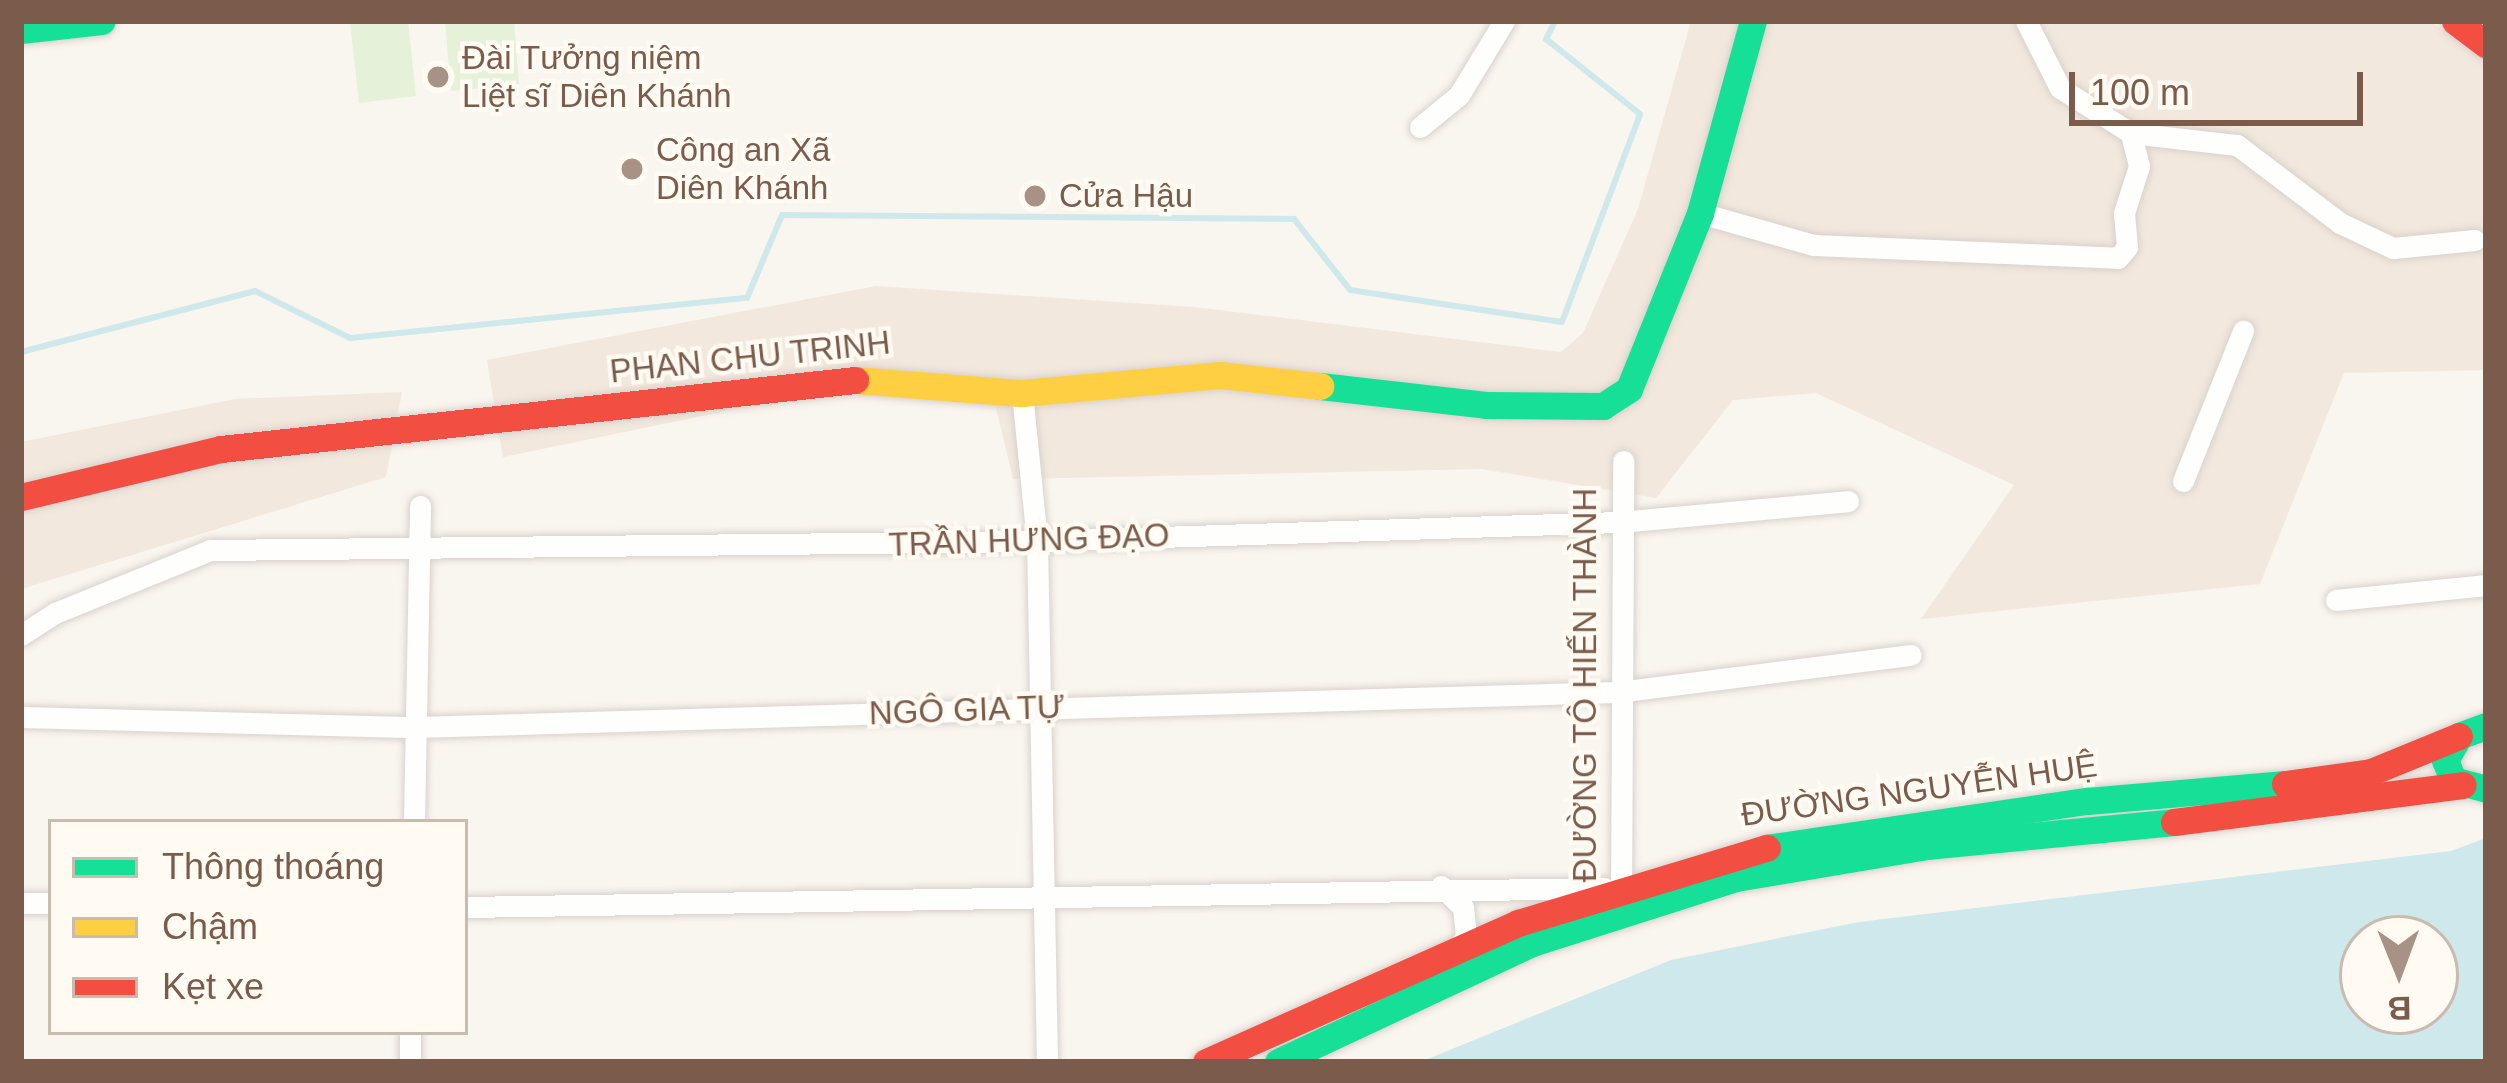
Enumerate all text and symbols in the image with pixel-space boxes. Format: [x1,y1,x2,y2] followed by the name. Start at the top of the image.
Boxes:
[462,38,732,116] place label: Đài Tưởng niệm Liệt sĩ Diên Khánh
[2075,48,2369,122] scale bar
[425,64,451,90] marker: Đài Tưởng niệm Liệt sĩ Diên Khánh
[2090,72,2190,113] text: 100 m
[656,130,830,208] place label: Công an Xã Diên Khánh
[619,156,645,182] marker: Công an Xã Diên Khánh
[1059,176,1193,216] place label: Cửa Hậu
[1022,183,1048,209] marker: Cửa Hậu
[608,323,892,391] street label: PHAN CHU TRINH
[1565,487,1605,883] street label: ĐƯỜNG TÔ HIẾN THÀNH
[888,515,1170,565] street label: TRẦN HƯNG ĐẠO
[867,687,1067,733] street label: NGÔ GIA TỰ
[1738,745,2100,835] street label: ĐƯỜNG NGUYỄN HUỆ
[48,819,468,1035] legend
[162,846,384,887] text: Thông thoáng
[162,906,258,947] text: Chậm
[2339,915,2459,1035] north arrow
[162,966,264,1007] text: Kẹt xe
[2387,990,2412,1027] text: B

